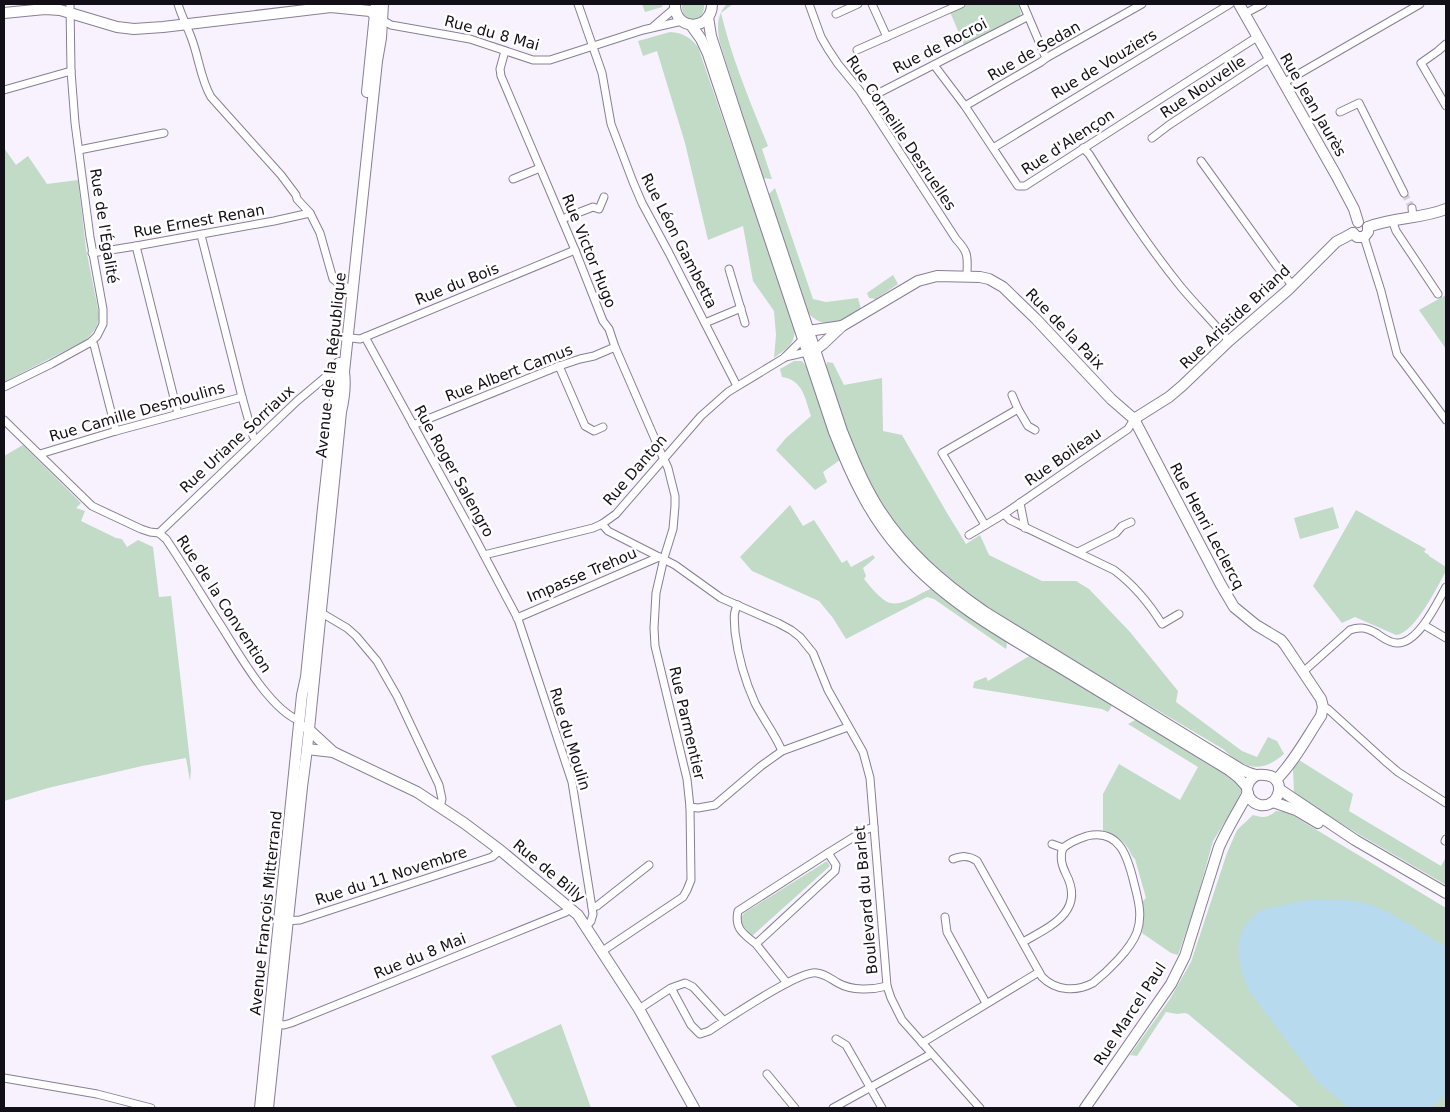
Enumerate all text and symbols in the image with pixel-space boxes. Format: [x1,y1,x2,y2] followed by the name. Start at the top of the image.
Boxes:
[442,12,542,54] street label: Rue du 8 Mai
[890,15,990,77] street label: Rue de Rocroi
[985,17,1083,85] street label: Rue de Sedan
[1048,25,1160,103] street label: Rue de Vouziers
[1276,50,1350,160] street label: Rue Jean Jaurès
[842,52,960,214] street label: Rue Corneille Desruelles
[1157,52,1249,122] street label: Rue Nouvelle
[1018,105,1118,179] street label: Rue d'Alençon
[86,167,123,285] street label: Rue de l'Égalité
[637,170,721,312] street label: Rue Léon Gambetta
[558,191,620,311] street label: Rue Victor Hugo
[132,201,266,241] street label: Rue Ernest Renan
[413,259,502,309] street label: Rue du Bois
[1176,261,1294,373] street label: Rue Aristide Briand
[312,271,350,459] street label: Avenue de la République
[1022,285,1108,373] street label: Rue de la Paix
[443,340,575,406] street label: Rue Albert Camus
[47,378,227,446] street label: Rue Camille Desmoulins
[176,381,298,497] street label: Rue Uriane Sorriaux
[410,402,498,540] street label: Rue Roger Salengro
[1021,424,1105,490] street label: Rue Boileau
[599,431,671,509] street label: Rue Danton
[1166,460,1248,592] street label: Rue Henri Leclercq
[173,532,275,676] street label: Rue de la Convention
[524,544,640,606] street label: Impasse Trehou
[665,665,709,782] street label: Rue Parmentier
[546,685,594,793] street label: Rue du Moulin
[246,810,286,1016] street label: Avenue François Mitterrand
[851,825,881,975] street label: Boulevard du Barlet
[509,836,589,906] street label: Rue de Billy
[313,843,469,909] street label: Rue du 11 Novembre
[371,929,469,983] street label: Rue du 8 Mai
[1090,959,1170,1069] street label: Rue Marcel Paul

